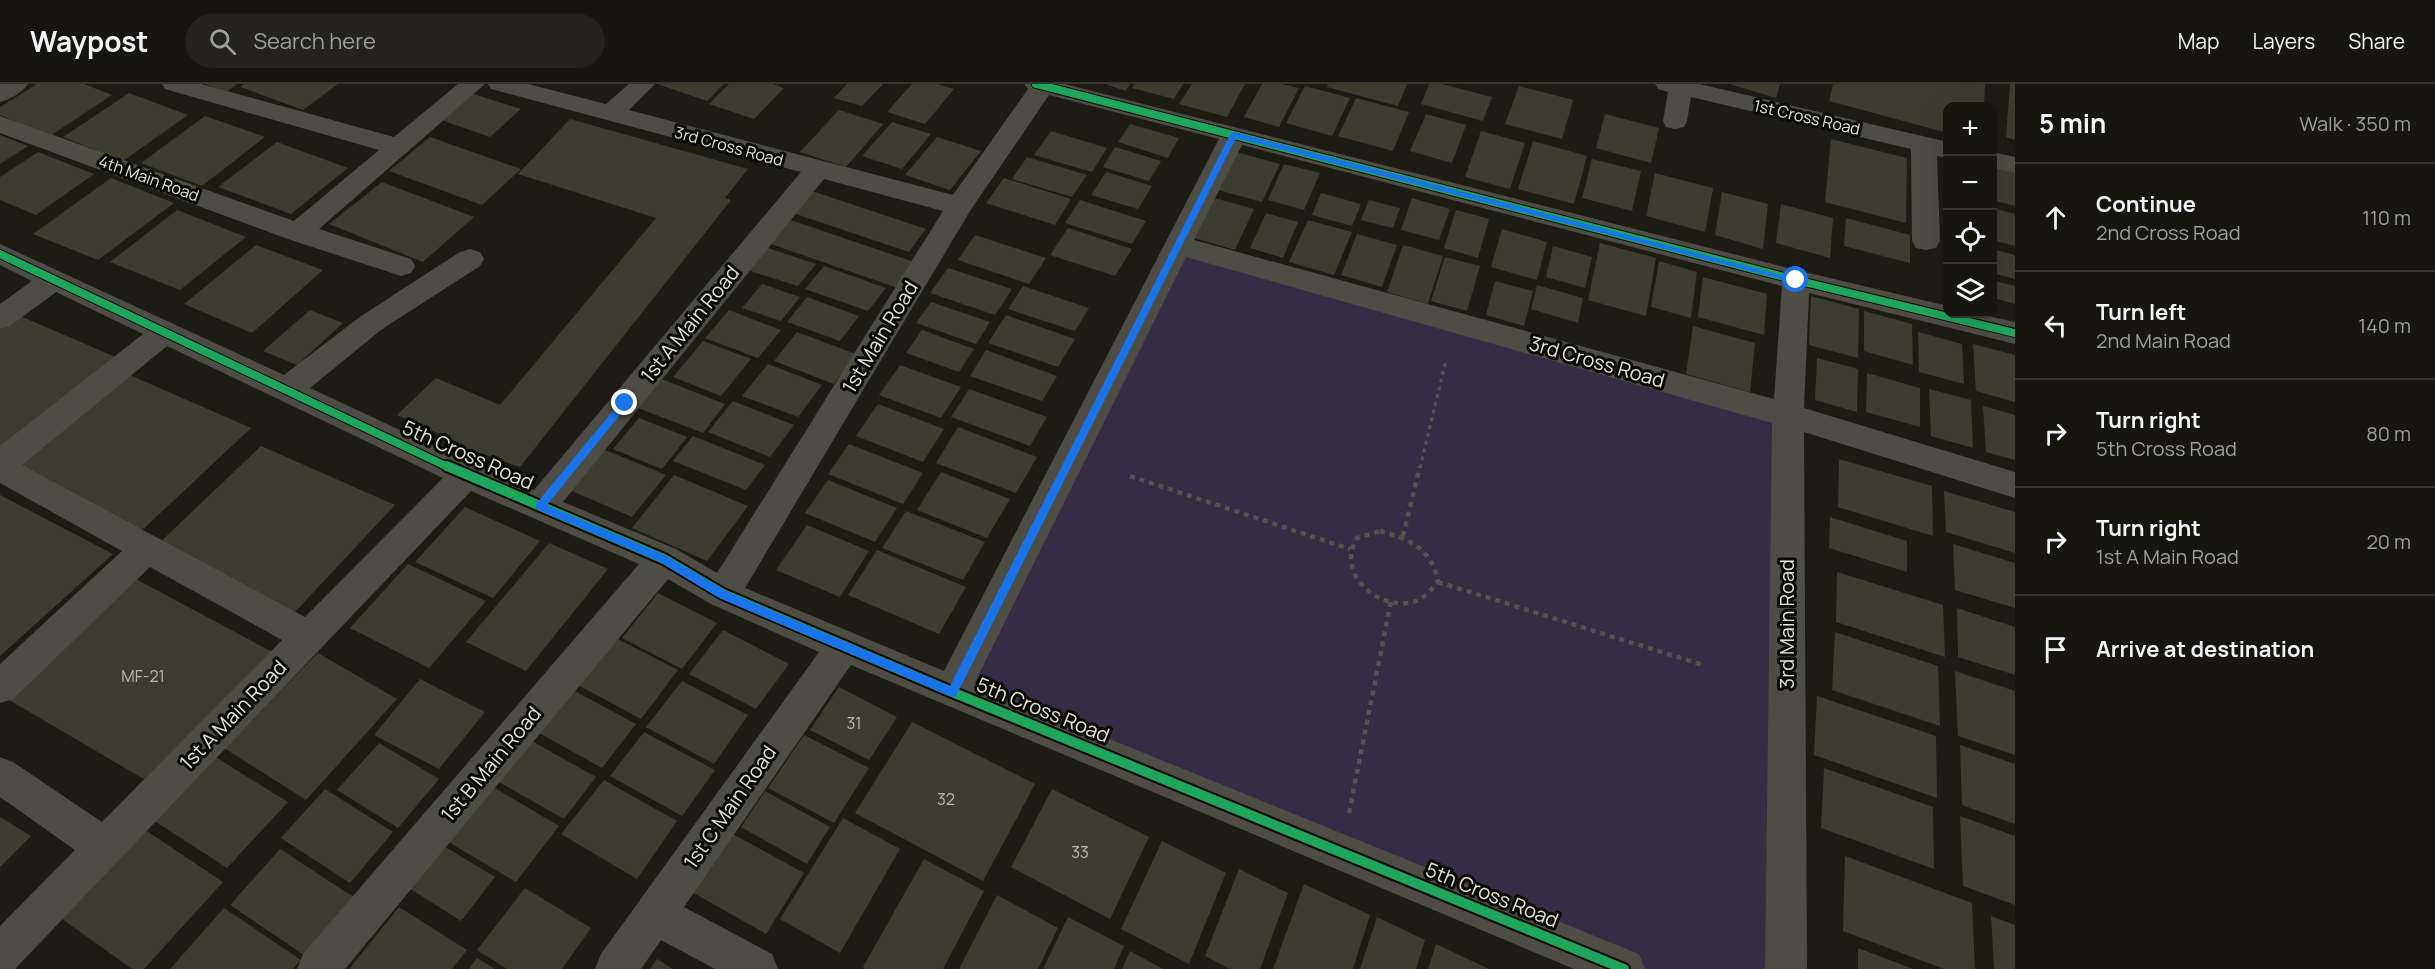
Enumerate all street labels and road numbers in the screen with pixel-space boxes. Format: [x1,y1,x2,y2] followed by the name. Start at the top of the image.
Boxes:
[1752,94,1862,140] street label: 1st Cross Road
[672,121,786,171] street label: 3rd Cross Road
[96,150,202,206] street label: 4th Main Road
[634,260,745,388] street label: 1st A Main Road
[836,276,924,398] street label: 1st Main Road
[1526,329,1668,394] street label: 3rd Cross Road
[398,414,538,496] street label: 5th Cross Road
[1773,559,1800,689] street label: 3rd Main Road
[173,654,292,775] street label: 1st A Main Road
[973,671,1114,748] street label: 5th Cross Road
[434,700,547,827] street label: 1st B Main Road
[677,740,782,874] street label: 1st C Main Road
[1422,856,1563,933] street label: 5th Cross Road

